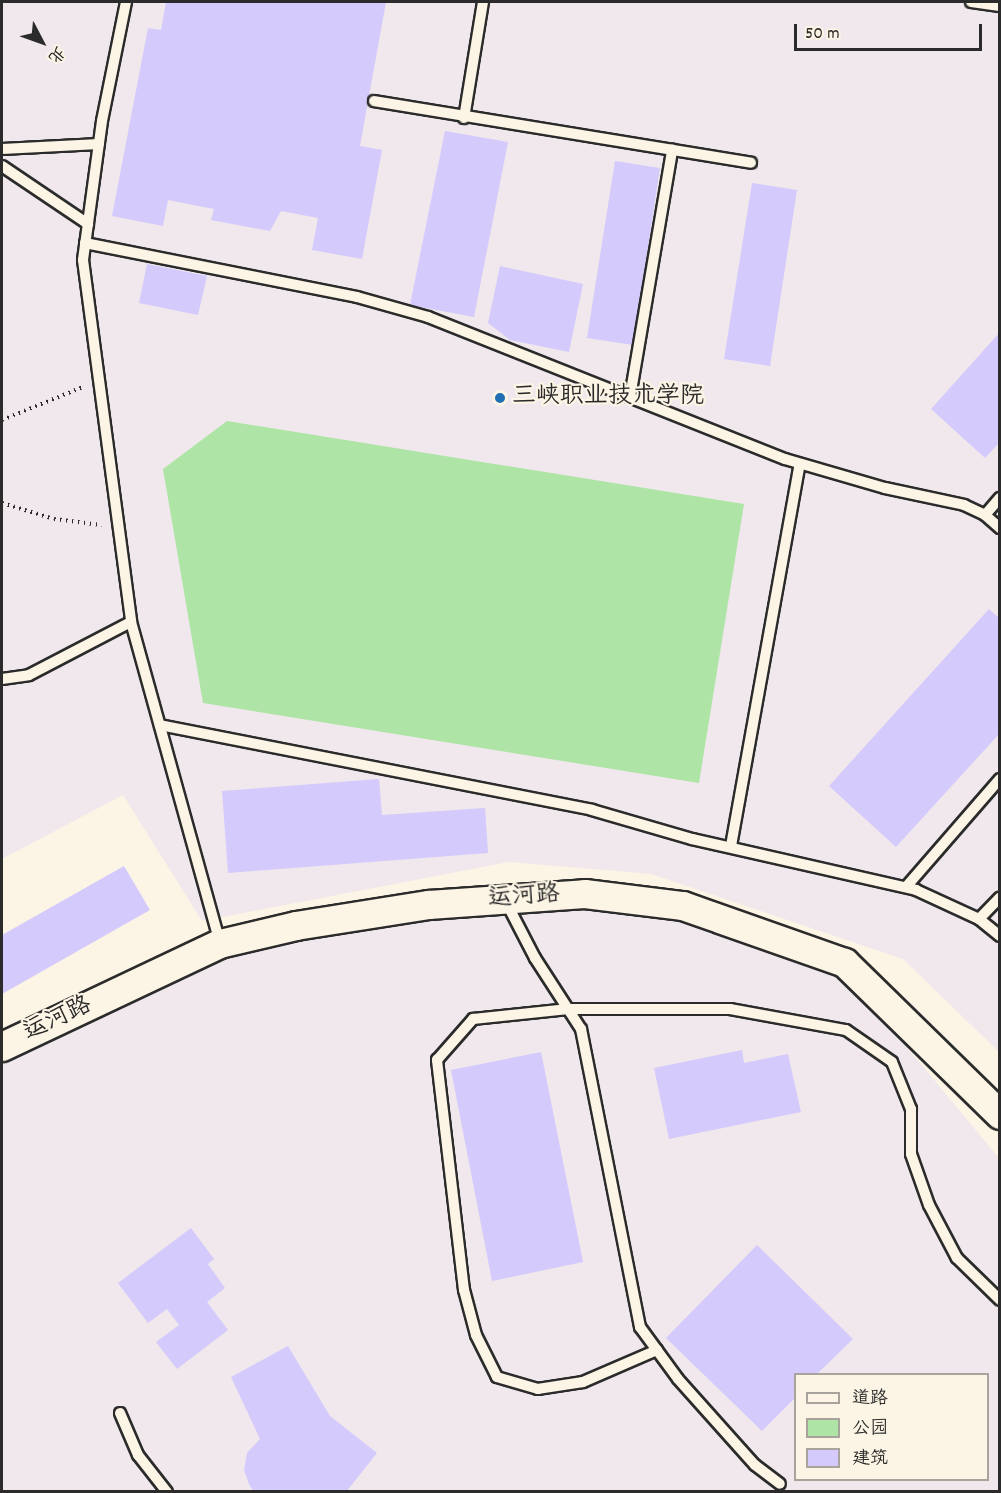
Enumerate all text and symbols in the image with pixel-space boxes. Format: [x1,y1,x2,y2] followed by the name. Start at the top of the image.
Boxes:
[12,12,72,72] north arrow
[797,12,984,50] scale bar
[805,22,840,47] text: 50 m
[42,41,70,68] text: 北
[512,384,704,412] place label: 三峡职业技术学院
[493,391,507,405] marker: 三峡职业技术学院
[487,881,561,915] street label: 运河路
[19,992,97,1048] street label: 运河路
[794,1373,989,1481] legend
[852,1387,888,1412] text: 道路
[852,1417,888,1442] text: 公园
[852,1447,888,1472] text: 建筑

